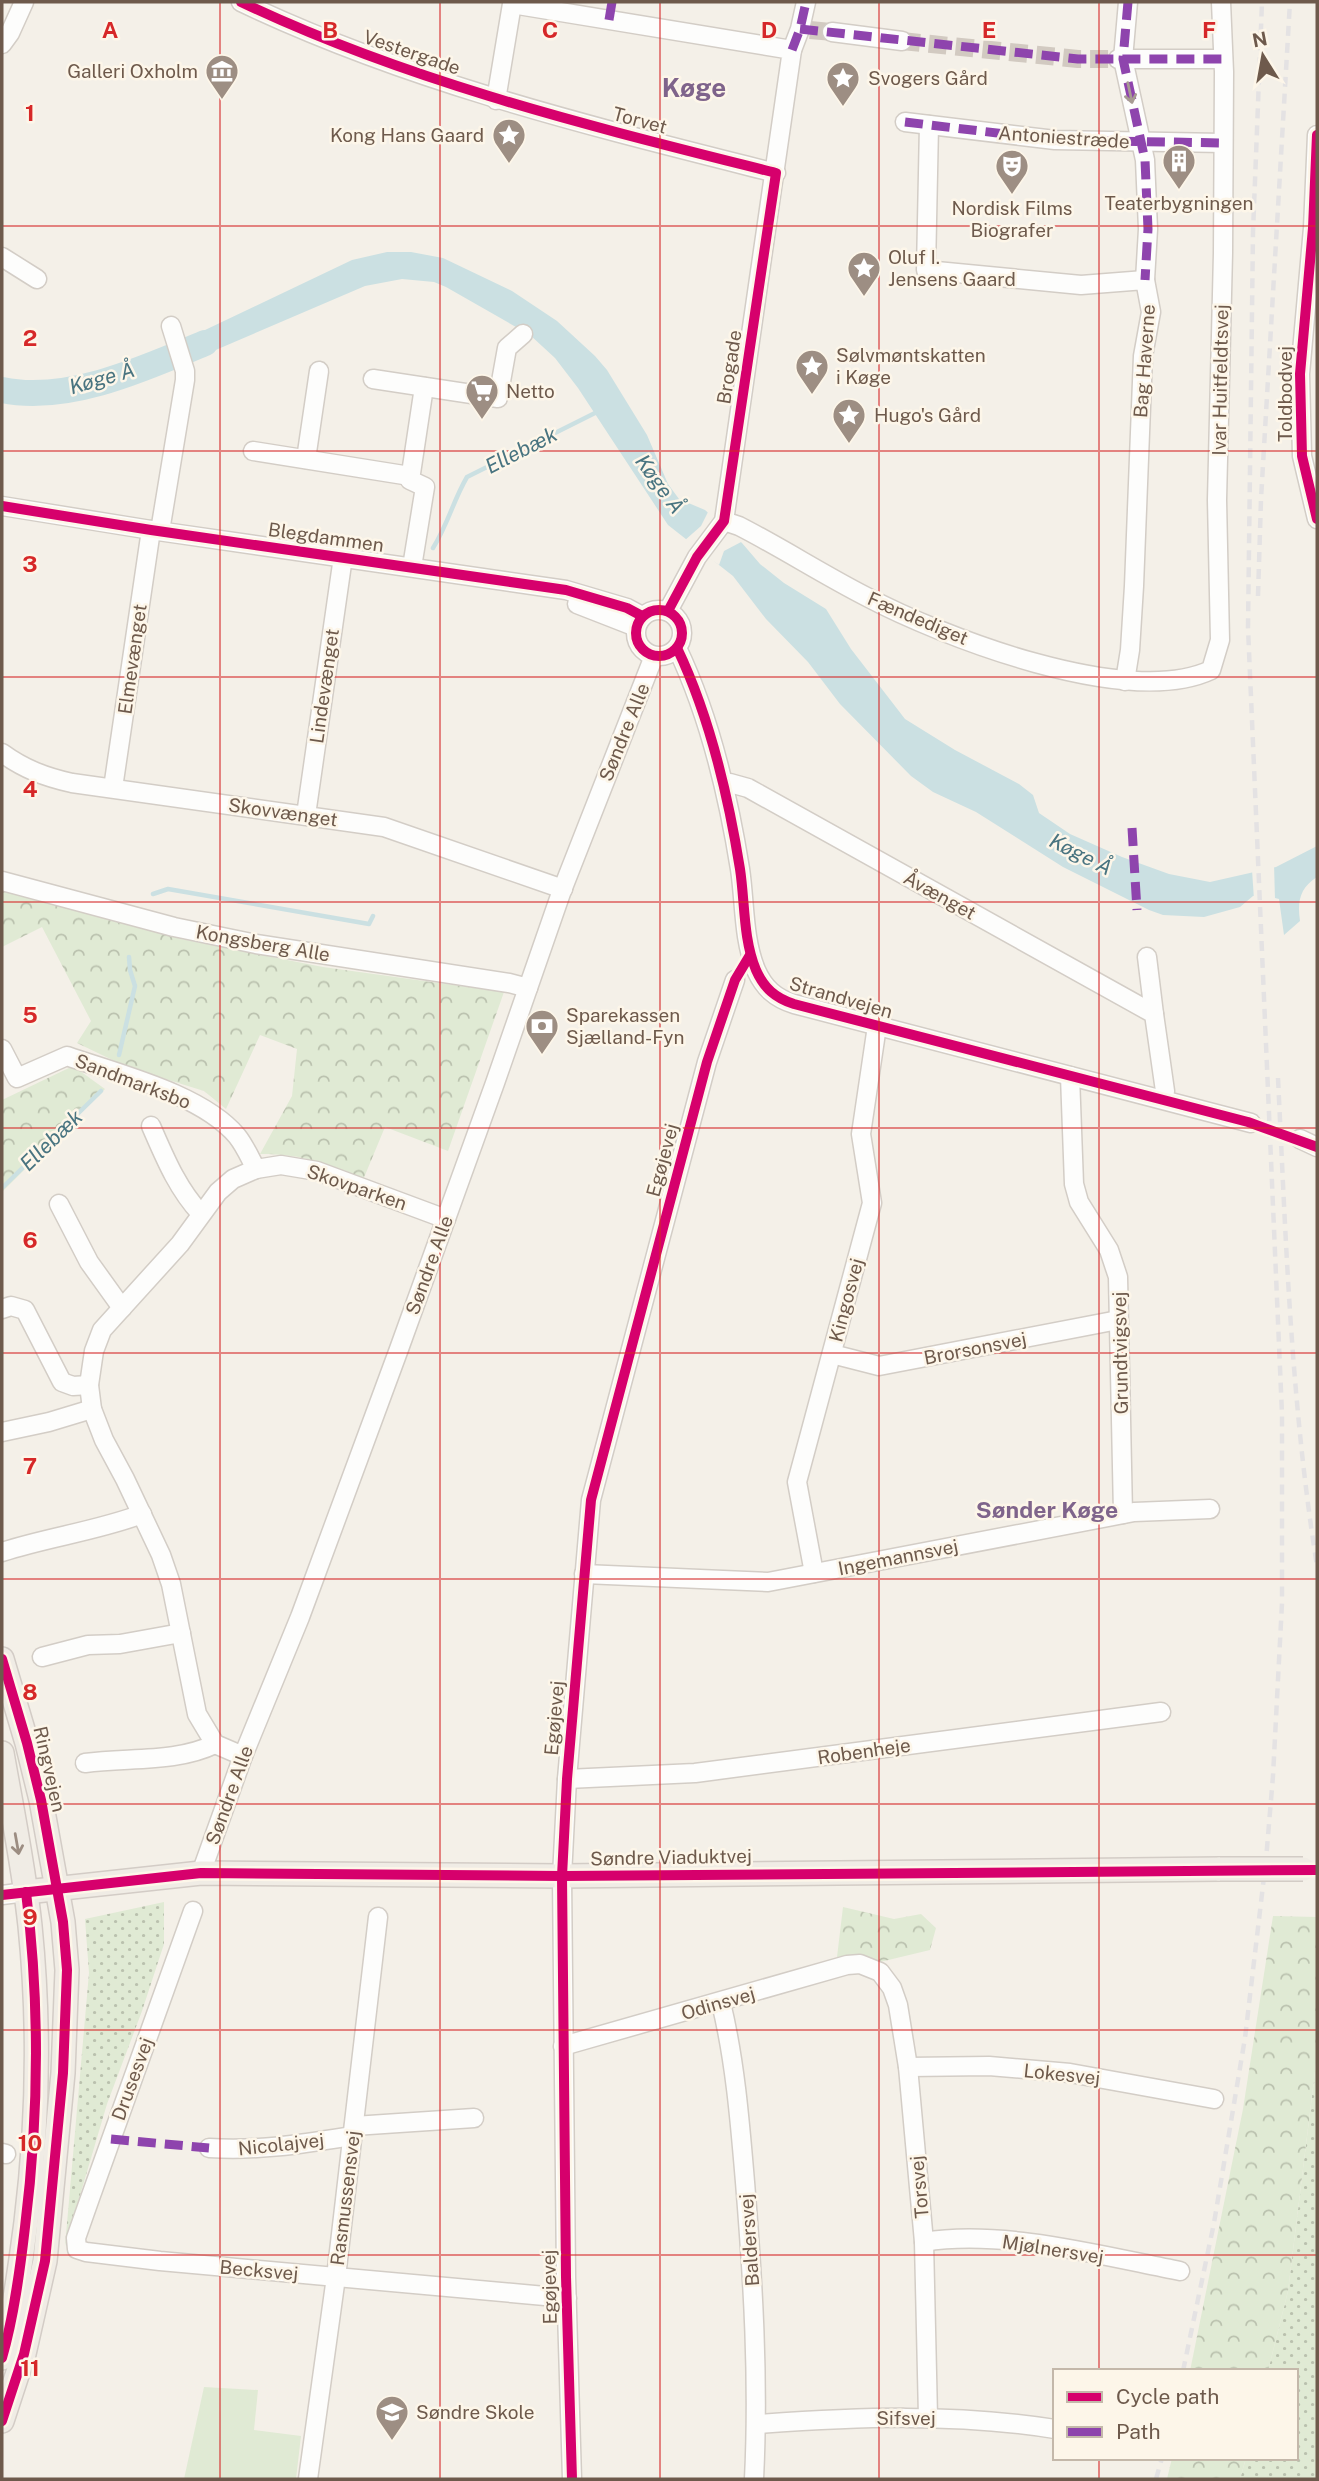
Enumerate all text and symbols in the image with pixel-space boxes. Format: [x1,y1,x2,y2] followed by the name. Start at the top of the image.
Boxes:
[102,16,119,43] text: A
[322,16,338,43] text: B
[542,16,558,43] text: C
[761,16,777,43] text: D
[982,16,996,43] text: E
[1202,16,1216,43] text: F
[1228,21,1298,91] north arrow
[361,25,463,79] street label: Vestergade
[1250,27,1269,52] text: N
[203,52,241,101] museum icon: Galleri Oxholm
[824,59,862,108] place icon: Svogers Gård
[67,60,198,82] place label: Galleri Oxholm
[868,67,988,89] place label: Svogers Gård
[662,72,726,103] district label: Køge
[1123,81,1137,104] one-way arrow
[25,99,35,126] text: 1
[610,102,670,138] street label: Torvet
[490,116,528,165] place icon: Kong Hans Gaard
[998,121,1130,153] street label: Antoniestræde
[330,124,484,146] place label: Kong Hans Gaard
[1160,142,1198,191] building icon: Teaterbygningen
[993,147,1031,196] theatre icon: Nordisk Films Biografer
[1105,192,1253,214] place label: Teaterbygningen
[951,197,1073,241] place label: Nordisk Films Biografer
[888,246,1016,290] place label: Oluf I. Jensens Gaard
[845,249,883,298] place icon: Oluf I. Jensens Gaard
[1129,304,1159,418] street label: Bag Haverne
[1208,304,1232,456] street label: Ivar Huitfeldtsvej
[23,324,37,351] text: 2
[712,328,746,406] street label: Brogade
[836,344,986,388] place label: Sølvmøntskatten i Køge
[1274,346,1296,442] street label: Toldbodvej
[793,347,831,396] place icon: Sølvmøntskatten i Køge
[66,356,138,399] water label: Køge Å
[463,372,501,421] supermarket icon: Netto
[506,380,555,402] place label: Netto
[830,396,868,445] place icon: Hugo's Gård
[874,404,981,426] place label: Hugo's Gård
[481,421,562,479] water label: Ellebæk
[630,449,691,518] water label: Køge Å
[267,518,385,556] street label: Blegdammen
[22,550,38,577] text: 3
[865,587,971,649] street label: Fændediget
[113,602,151,716] street label: Elmevænget
[305,627,343,745] street label: Lindevænget
[594,680,654,784] street label: Søndre Alle
[22,775,38,802] text: 4
[227,793,339,831] street label: Skovvænget
[1045,827,1117,880] water label: Køge Å
[900,865,980,924] street label: Åvænget
[194,920,332,966] street label: Kongsberg Alle
[787,972,895,1022] street label: Strandvejen
[22,1001,38,1028] text: 5
[566,1004,684,1048] place label: Sparekassen Sjælland-Fyn
[523,1007,561,1056] bank icon: Sparekassen Sjælland-Fyn
[72,1049,194,1113] street label: Sandmarksbo
[15,1104,88,1176] water label: Ellebæk
[642,1121,682,1199] street label: Egøjevej
[304,1160,410,1214] street label: Skovparken
[401,1212,457,1318] street label: Søndre Alle
[22,1226,38,1253] text: 6
[824,1256,868,1344] street label: Kingosvej
[1108,1291,1132,1415] street label: Grundtvigsvej
[922,1327,1028,1369] street label: Brorsonsvej
[23,1452,37,1479] text: 7
[976,1496,1118,1523] district label: Sønder Køge
[836,1535,960,1579] street label: Ingemannsvej
[22,1678,38,1705] text: 8
[540,1680,568,1756] street label: Egøjevej
[29,1724,71,1814] street label: Ringvejen
[816,1734,912,1768] street label: Robenheje
[201,1742,257,1848] street label: Søndre Alle
[11,1832,24,1855] one-way arrow
[590,1845,752,1869] street label: Søndre Viaduktvej
[22,1903,38,1930] text: 9
[679,1982,757,2024] street label: Odinsvej
[107,2035,157,2123] street label: Drusesvej
[1023,2059,1101,2089] street label: Lokesvej
[18,2129,42,2156] text: 10
[237,2129,325,2159] street label: Nicolajvej
[326,2129,364,2267] street label: Rasmussensvej
[905,2155,933,2219] street label: Torsvej
[735,2193,763,2287] street label: Baldersvej
[1001,2230,1105,2268] street label: Mjølnersvej
[537,2249,561,2325] street label: Egøjevej
[219,2256,299,2284] street label: Becksvej
[20,2354,40,2381] text: 11
[1053,2369,1298,2460] legend
[1116,2384,1219,2409] text: Cycle path
[373,2393,411,2442] school or university icon: Søndre Skole
[416,2401,535,2423] place label: Søndre Skole
[876,2407,936,2429] street label: Sifsvej
[1116,2419,1161,2444] text: Path

